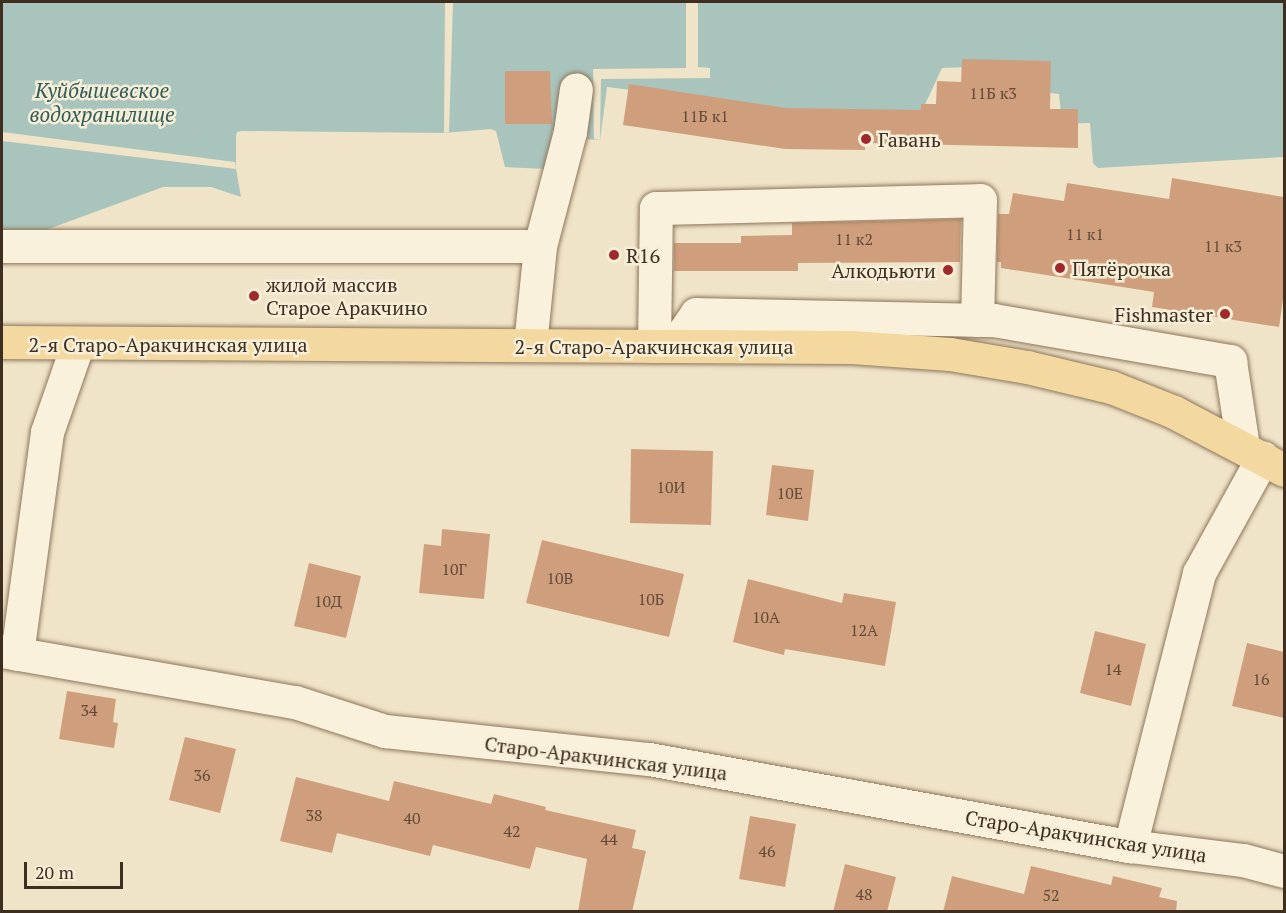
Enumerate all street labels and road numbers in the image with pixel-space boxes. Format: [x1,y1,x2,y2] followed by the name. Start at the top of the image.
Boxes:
[28,332,308,356] street label: 2-я Старо-Аракчинская улица
[514,334,794,358] street label: 2-я Старо-Аракчинская улица
[483,731,729,785] street label: Старо-Аракчинская улица
[963,805,1209,867] street label: Старо-Аракчинская улица

